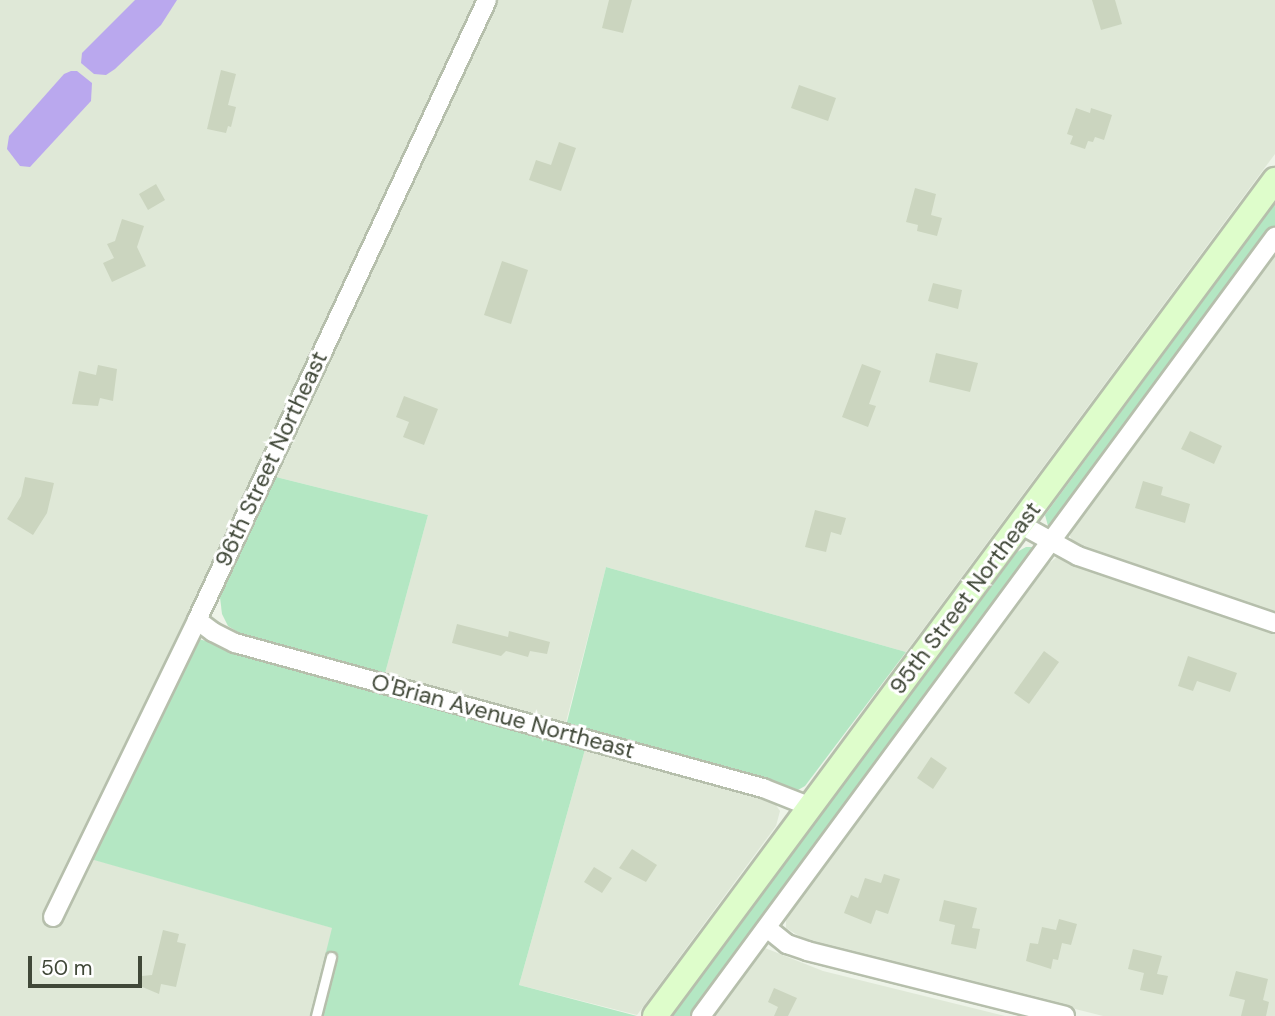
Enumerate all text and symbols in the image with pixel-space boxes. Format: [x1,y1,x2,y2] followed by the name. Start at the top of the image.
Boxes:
[209,347,333,571] street label: 96th Street Northeast
[884,496,1046,700] street label: 95th Street Northeast
[368,668,638,764] street label: O'Brian Avenue Northeast
[32,942,145,986] scale bar
[41,954,92,982] text: 50 m

